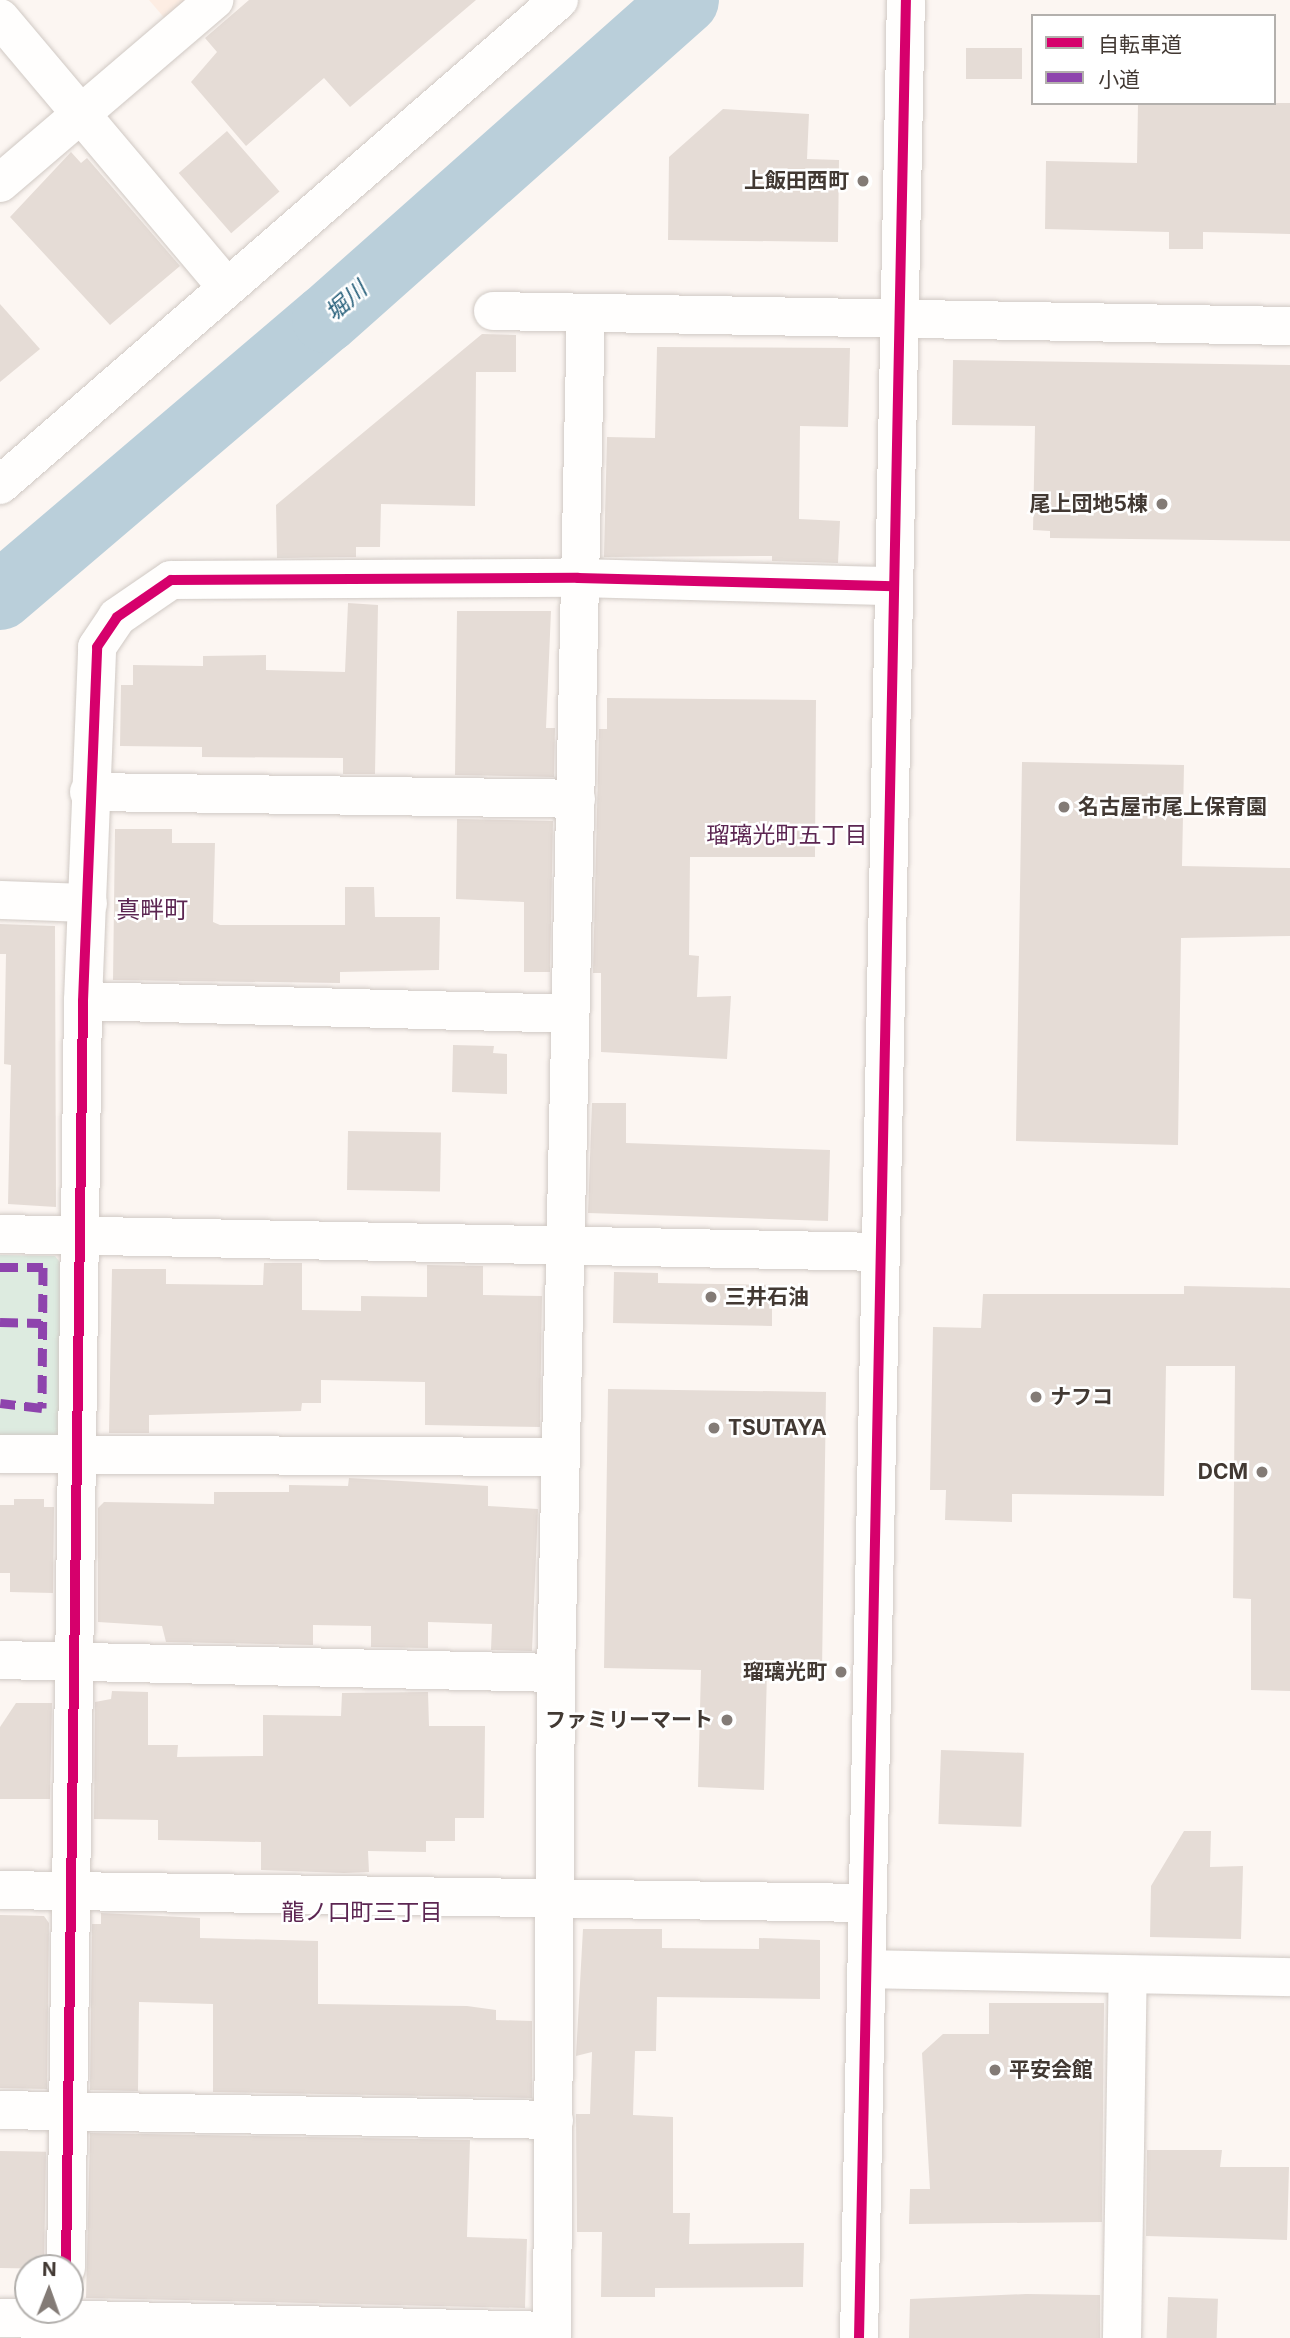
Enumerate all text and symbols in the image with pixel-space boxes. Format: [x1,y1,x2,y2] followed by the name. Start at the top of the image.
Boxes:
[1031,14,1276,105] legend
[1098,32,1182,57] text: 自転車道
[1098,67,1140,92] text: 小道
[744,168,849,194] place label: 上飯田西町
[855,173,871,189] marker: 上飯田西町
[320,275,372,327] water label: 堀川
[1030,491,1148,517] place label: 尾上団地5棟
[1154,496,1170,512] marker: 尾上団地5棟
[1078,794,1267,820] place label: 名古屋市尾上保育園
[1056,799,1072,815] marker: 名古屋市尾上保育園
[707,821,867,849] district label: 瑠璃光町五丁目
[116,896,188,924] district label: 真畔町
[725,1284,809,1310] place label: 三井石油
[703,1289,719,1305] marker: 三井石油
[1050,1384,1113,1410] place label: ナフコ
[1028,1389,1044,1405] marker: ナフコ
[728,1415,827,1441] place label: TSUTAYA
[706,1420,722,1436] marker: TSUTAYA
[1198,1459,1248,1485] place label: DCM
[1254,1464,1270,1480] marker: DCM
[743,1659,827,1685] place label: 瑠璃光町
[833,1664,849,1680] marker: 瑠璃光町
[545,1707,713,1733] place label: ファミリーマート
[719,1712,735,1728] marker: ファミリーマート
[282,1898,442,1926] district label: 龍ノ口町三丁目
[1009,2057,1093,2083] place label: 平安会館
[987,2062,1003,2078] marker: 平安会館
[14,2254,84,2324] north arrow
[42,2258,57,2281] text: N

